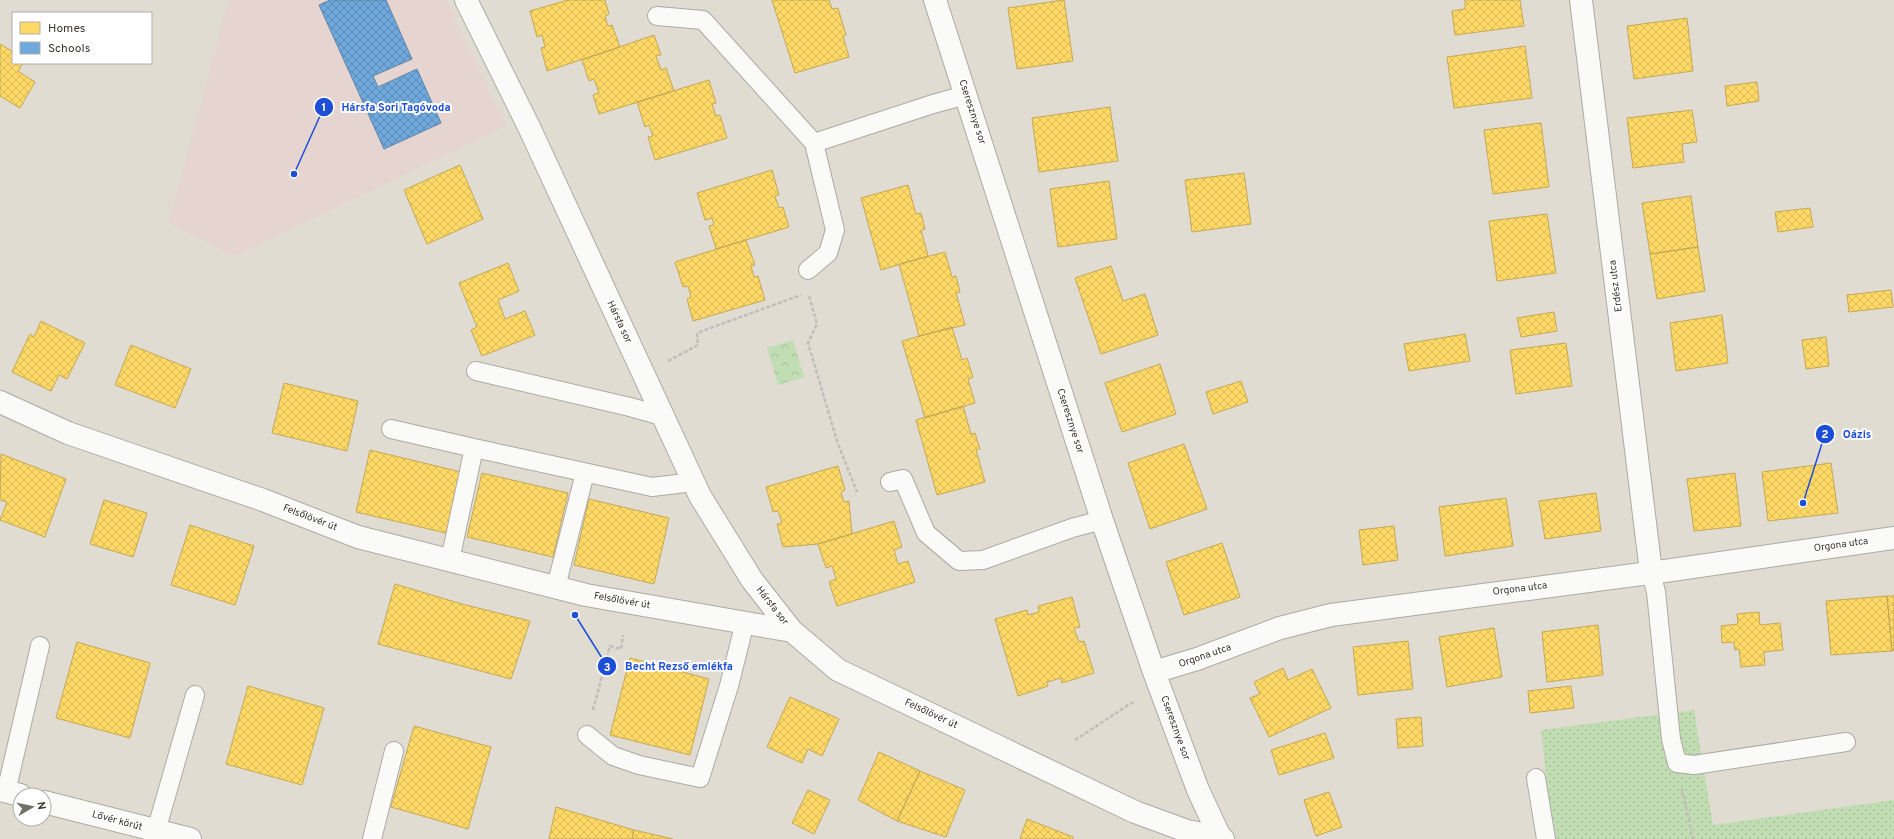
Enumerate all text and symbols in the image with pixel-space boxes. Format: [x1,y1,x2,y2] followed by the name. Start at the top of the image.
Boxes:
[12,12,152,64] legend
[48,21,85,37] text: Homes
[48,41,90,57] text: Schools
[955,78,989,146] street label: Cseresznye sor
[314,96,459,119] callout: Hársfa Sori Tagóvoda
[322,100,326,116] text: 1
[341,101,451,115] text: Hársfa Sori Tagóvoda
[1606,259,1626,313] street label: Erdész utca
[603,299,635,345] street label: Hársfa sor
[1053,387,1087,455] street label: Cseresznye sor
[1815,422,1879,445] callout: Oázis
[1821,427,1829,443] text: 2
[1843,428,1871,442] text: Oázis
[281,502,339,534] street label: Felsőlövér út
[1813,535,1869,555] street label: Orgona utca
[1492,579,1548,599] street label: Orgona utca
[753,584,791,628] street label: Hársfa sor
[593,590,652,612] street label: Felsőlövér út
[1177,641,1233,671] street label: Orgona utca
[597,655,741,678] callout: Becht Rezső emlékfa
[603,660,611,676] text: 3
[625,660,733,674] text: Becht Rezső emlékfa
[1157,694,1193,762] street label: Cseresznye sor
[902,696,960,732] street label: Felsőlövér út
[12,787,52,827] north arrow
[33,801,48,811] text: N
[90,808,144,834] street label: Lővér körút

